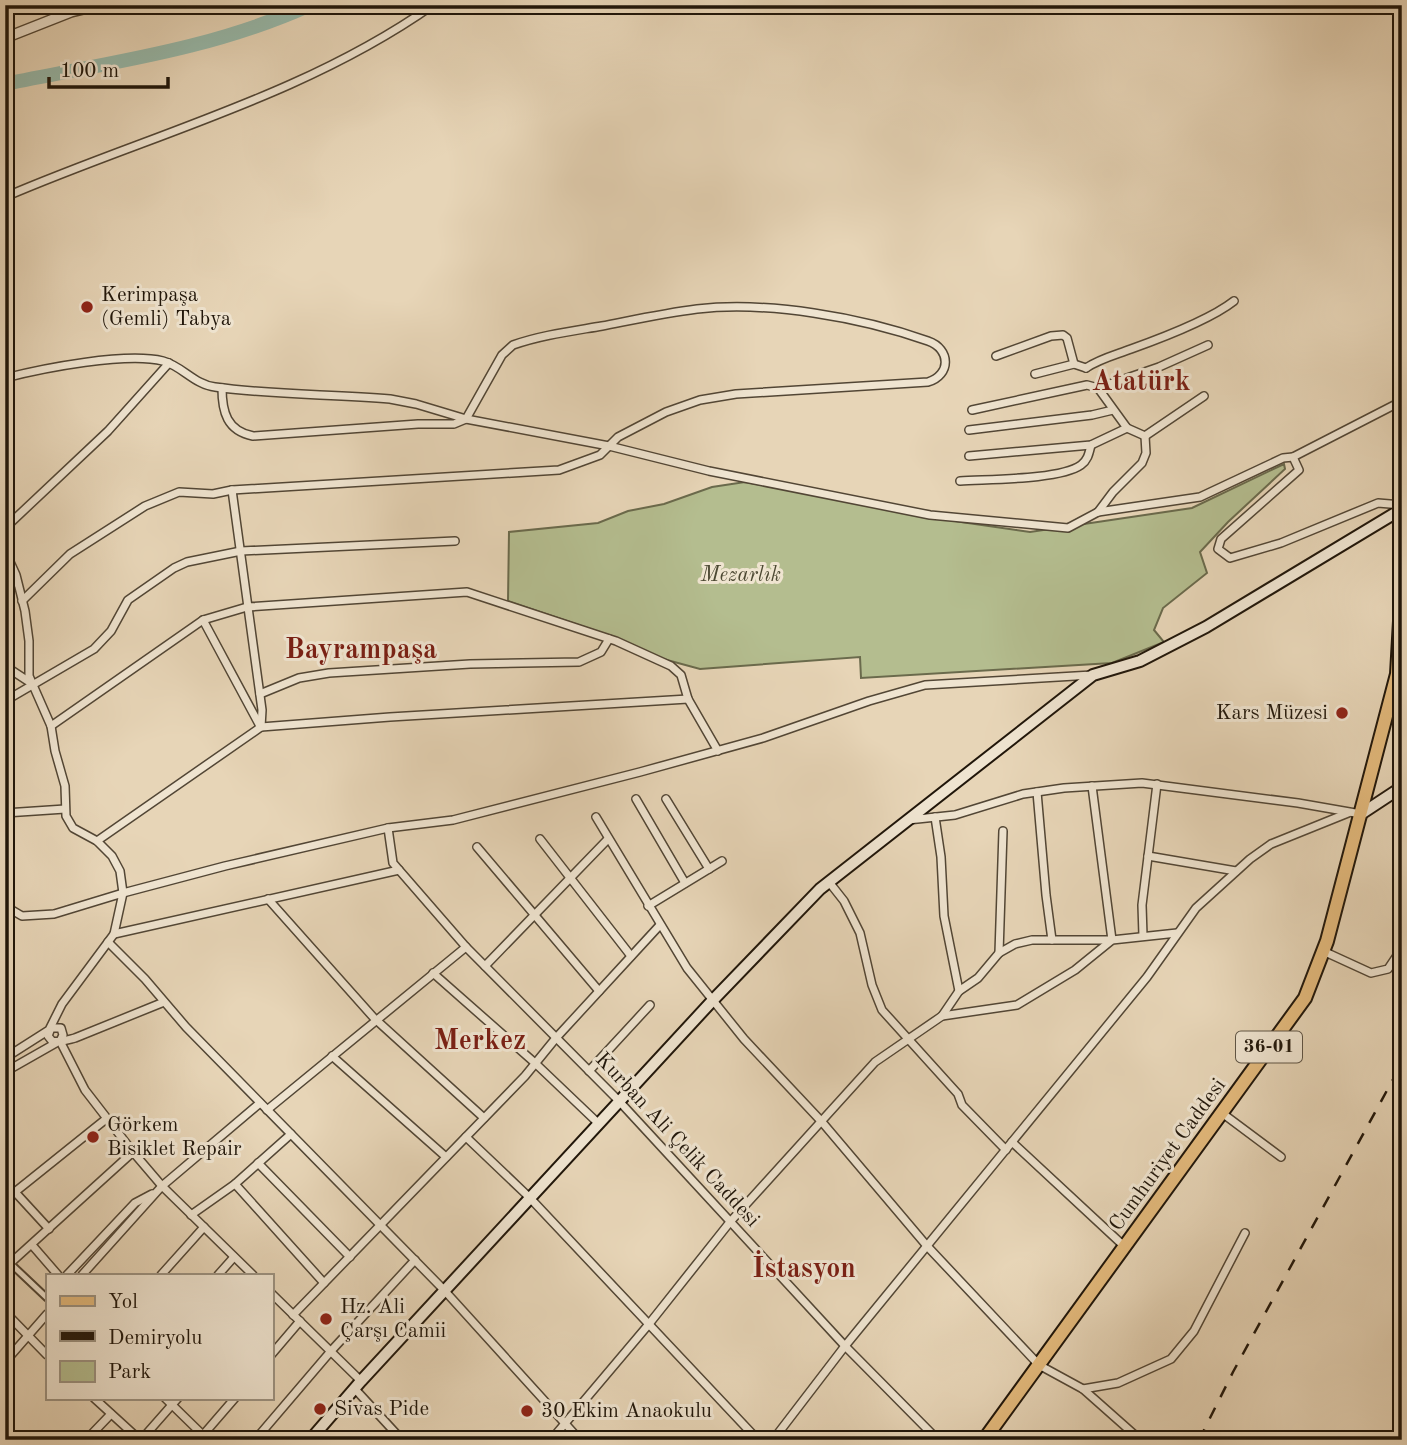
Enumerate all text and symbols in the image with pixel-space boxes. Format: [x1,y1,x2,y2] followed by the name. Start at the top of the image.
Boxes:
[49,46,168,90] scale bar
[60,61,119,82] text: 100 m
[101,285,231,330] place label: Kerimpaşa (Gemli) Tabya
[79,299,95,315] marker: Kerimpaşa (Gemli) Tabya
[1092,369,1191,397] district label: Atatürk
[700,565,781,586] park label: Mezarlık
[285,637,437,665] district label: Bayrampaşa
[1216,703,1328,724] place label: Kars Müzesi̇
[1334,705,1350,721] marker: Kars Müzesi̇
[434,1028,526,1056] district label: Merkez
[1236,1032,1302,1063] road number: 36-01
[591,1049,763,1231] street label: Kurban Ali Çelik Caddesi
[1106,1075,1230,1235] street label: Cumhuriyet Caddesi
[107,1115,242,1160] place label: Görkem Bisiklet Repair
[85,1129,101,1145] marker: Görkem Bisiklet Repair
[752,1250,856,1284] district label: İstasyon
[46,1274,273,1400] legend
[108,1292,138,1313] text: Yol
[340,1297,446,1342] place label: Hz. Ali Çarşı Camii
[318,1311,334,1327] marker: Hz. Ali Çarşı Camii
[108,1328,202,1349] text: Demiryolu
[108,1362,151,1383] text: Park
[334,1399,429,1420] place label: Sivas Pide
[312,1401,328,1417] marker: Sivas Pide
[541,1401,712,1422] place label: 30 Ekim Anaokulu
[519,1403,535,1419] marker: 30 Ekim Anaokulu

